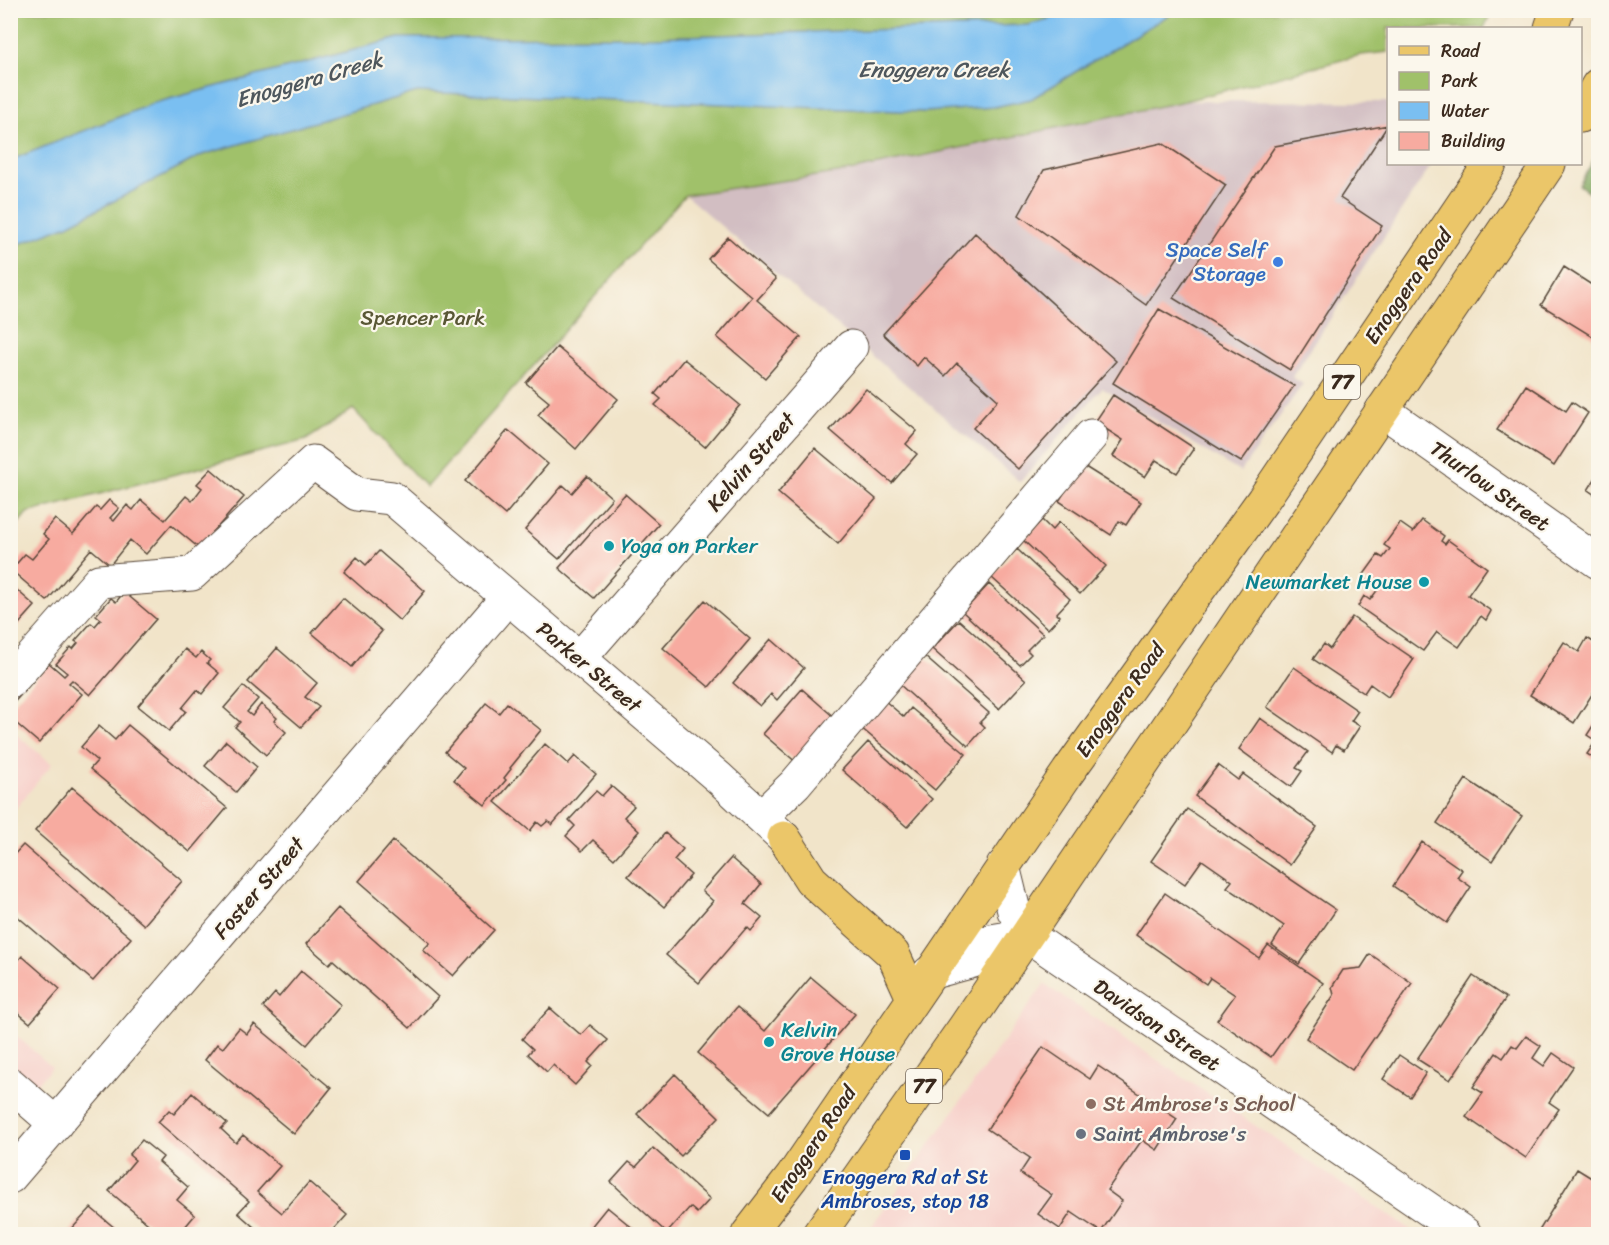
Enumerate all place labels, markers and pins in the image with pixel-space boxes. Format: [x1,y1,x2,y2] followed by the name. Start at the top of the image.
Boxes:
[1166,231,1269,293] place label: Space Self Storage
[1271,255,1285,269] marker: Space Self Storage
[621,527,759,565] place label: Yoga on Parker
[602,539,616,553] marker: Yoga on Parker
[1245,563,1412,601] place label: Newmarket House
[1417,575,1431,589] marker: Newmarket House
[781,1011,896,1073] place label: Kelvin Grove House
[762,1035,776,1049] marker: Kelvin Grove House
[1103,1085,1297,1123] place label: St Ambrose's School
[1084,1097,1098,1111] marker: St Ambrose's School
[1093,1115,1246,1153] place label: Saint Ambrose's
[1074,1127,1088,1141] marker: Saint Ambrose's
[898,1148,912,1162] marker: Enoggera Rd at St Ambroses, stop 18
[820,1158,989,1220] place label: Enoggera Rd at St Ambroses, stop 18

